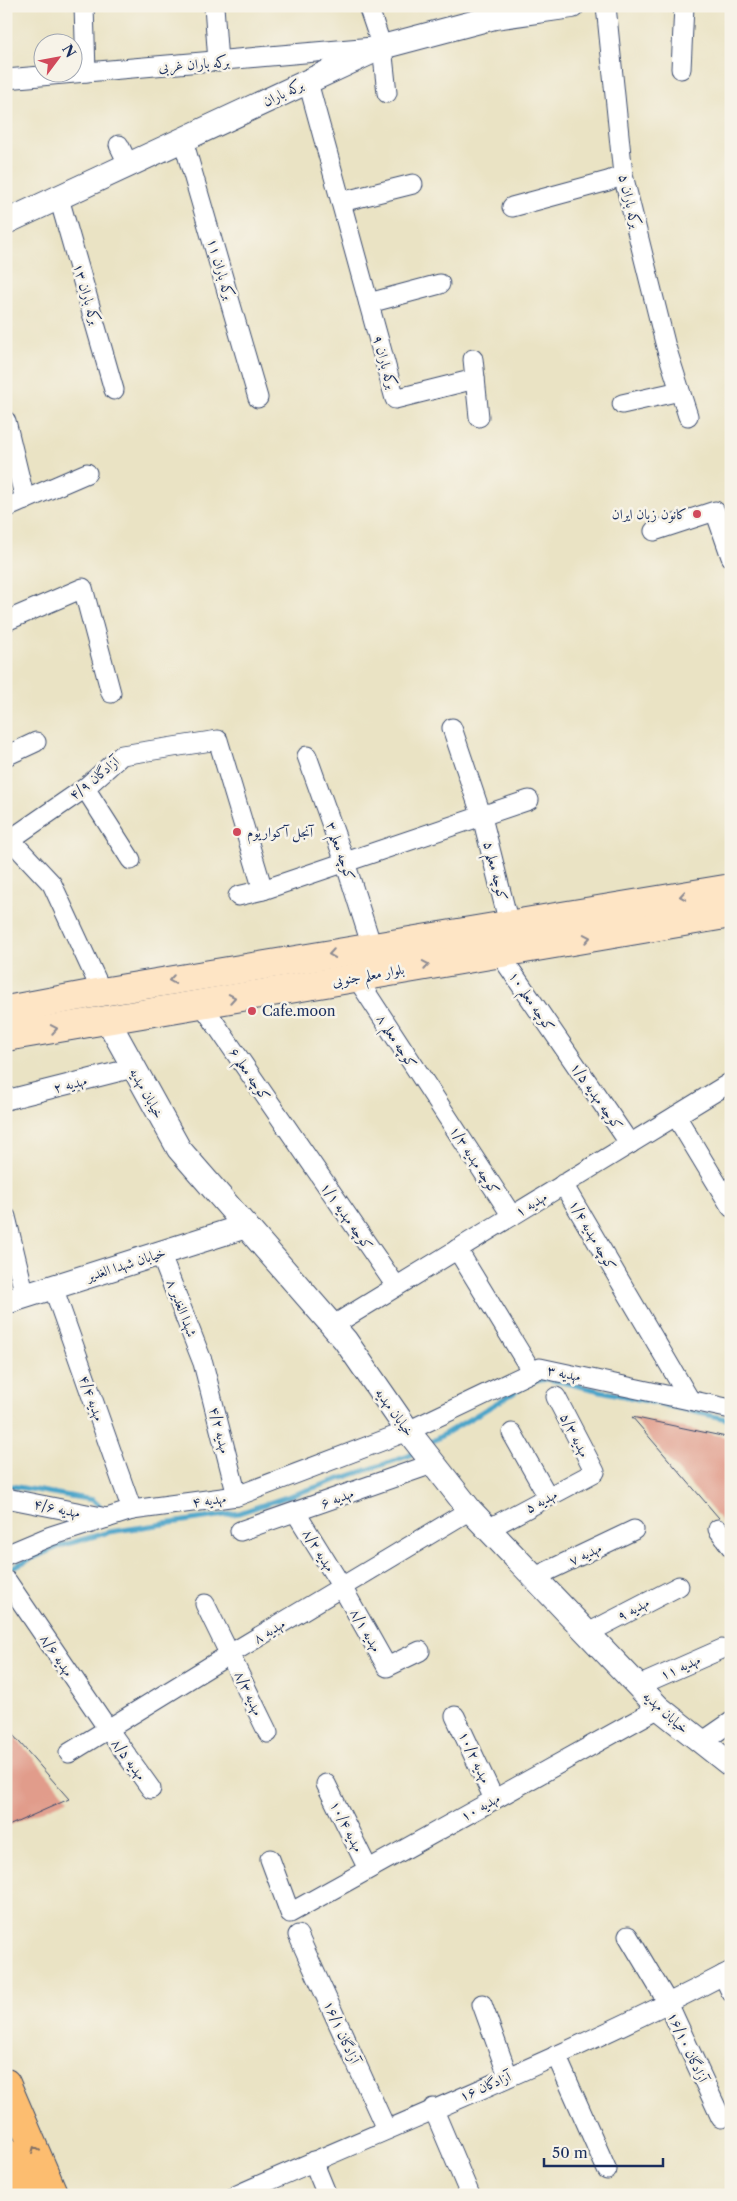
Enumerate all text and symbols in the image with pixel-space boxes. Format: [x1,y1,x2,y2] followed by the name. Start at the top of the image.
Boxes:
[32,32,82,82] north arrow
[58,41,80,61] text: N
[158,52,231,76] street label: برکه باران غربی
[260,76,307,110] street label: برکه باران
[615,172,645,230] street label: برکه باران ۵
[204,236,238,302] street label: برکه باران ۱۱
[70,261,104,327] street label: برکه باران ۱۳
[369,333,401,391] street label: برکه باران ۹
[612,505,687,523] place label: کانون زبان ایران
[691,508,703,520] marker: کانون زبان ایران
[65,751,124,804] street label: آزادگان ۴/۹
[317,819,359,885] street label: کوچه معلم ۳
[247,823,315,845] place label: آنجل آکواریوم
[231,826,243,838] marker: آنجل آکواریوم
[474,839,512,904] street label: کوچه معلم ۵
[678,890,687,900] one-way arrow
[582,934,591,944] one-way arrow
[328,948,337,958] one-way arrow
[331,960,407,996] street label: بلوار معلم جنوبی
[422,961,431,971] one-way arrow
[500,967,559,1038] street label: کوچه معلم ۱۰
[168,975,176,985] one-way arrow
[227,994,236,1004] one-way arrow
[262,1002,336,1020] place label: Cafe.moon
[246,1005,258,1017] marker: Cafe.moon
[368,1011,421,1075] street label: کوچه معلم ۸
[50,1024,59,1034] one-way arrow
[221,1044,274,1108] street label: کوچه معلم ۶
[566,1059,627,1134] street label: کوچه مهدیه ۱/۵
[125,1064,168,1122] street label: خیابان مهدیه
[51,1071,89,1098] street label: مهدیه ۲
[445,1122,504,1198] street label: کوچه مهدیه ۱/۳
[316,1179,377,1254] street label: کوچه مهدیه ۱/۱
[512,1188,551,1221] street label: مهدیه ۱
[565,1196,620,1274] street label: کوچه مهدیه ۱/۴
[82,1243,168,1287] street label: خیابان شهدا الغدیر
[162,1277,201,1340] street label: شهدا الغدیر ۸
[545,1361,582,1386] street label: مهدیه ۳
[75,1373,109,1424] street label: مهدیه ۴/۴
[371,1384,419,1440] street label: خیابان مهدیه
[205,1405,234,1455] street label: مهدیه ۴/۲
[555,1410,594,1461] street label: مهدیه ۵/۳
[318,1484,356,1513] street label: مهدیه ۶
[522,1485,561,1518] street label: مهدیه ۵
[191,1489,227,1512] street label: مهدیه ۴
[32,1494,82,1523] street label: مهدیه ۴/۶
[298,1525,339,1575] street label: مهدیه ۸/۲
[566,1539,605,1570] street label: مهدیه ۷
[614,1593,653,1626] street label: مهدیه ۹
[346,1605,386,1655] street label: مهدیه ۸/۱
[250,1615,289,1648] street label: مهدیه ۸
[36,1630,78,1680] street label: مهدیه ۸/۶
[657,1650,703,1685] street label: مهدیه ۱۱
[230,1668,267,1719] street label: مهدیه ۸/۳
[639,1687,693,1738] street label: خیابان مهدیه
[454,1728,495,1786] street label: مهدیه ۱۰/۲
[107,1735,150,1784] street label: مهدیه ۸/۵
[457,1789,503,1826] street label: مهدیه ۱۰
[326,1797,368,1855] street label: مهدیه ۱۰/۴
[320,1998,365,2068] street label: آزادگان ۱۶/۱
[664,2009,713,2087] street label: آزادگان ۱۶/۱۰
[457,2066,515,2105] street label: آزادگان ۱۶
[544,2136,663,2168] scale bar
[552,2143,588,2162] text: 50 m
[31,2146,42,2155] one-way arrow

